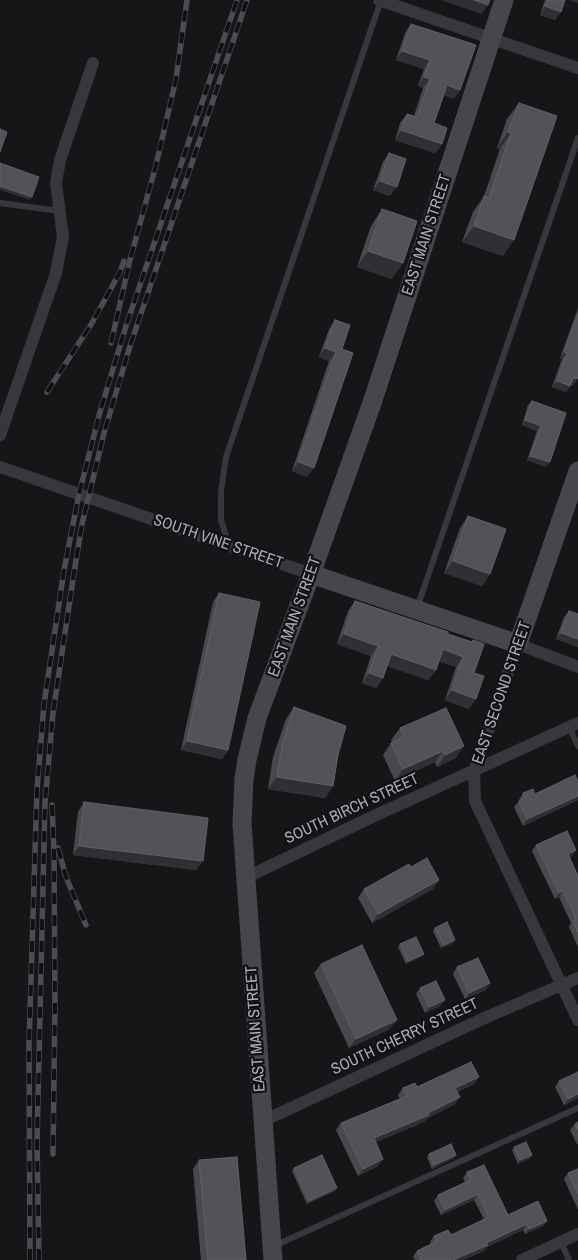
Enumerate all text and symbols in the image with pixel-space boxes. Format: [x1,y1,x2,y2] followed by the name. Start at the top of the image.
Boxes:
[398,172,456,298] street label: EAST MAIN STREET
[151,511,285,573] street label: SOUTH VINE STREET
[264,554,326,680] street label: EAST MAIN STREET
[469,619,535,767] street label: EAST SECOND STREET
[282,769,422,849] street label: SOUTH BIRCH STREET
[242,965,270,1093] street label: EAST MAIN STREET
[328,994,482,1080] street label: SOUTH CHERRY STREET

